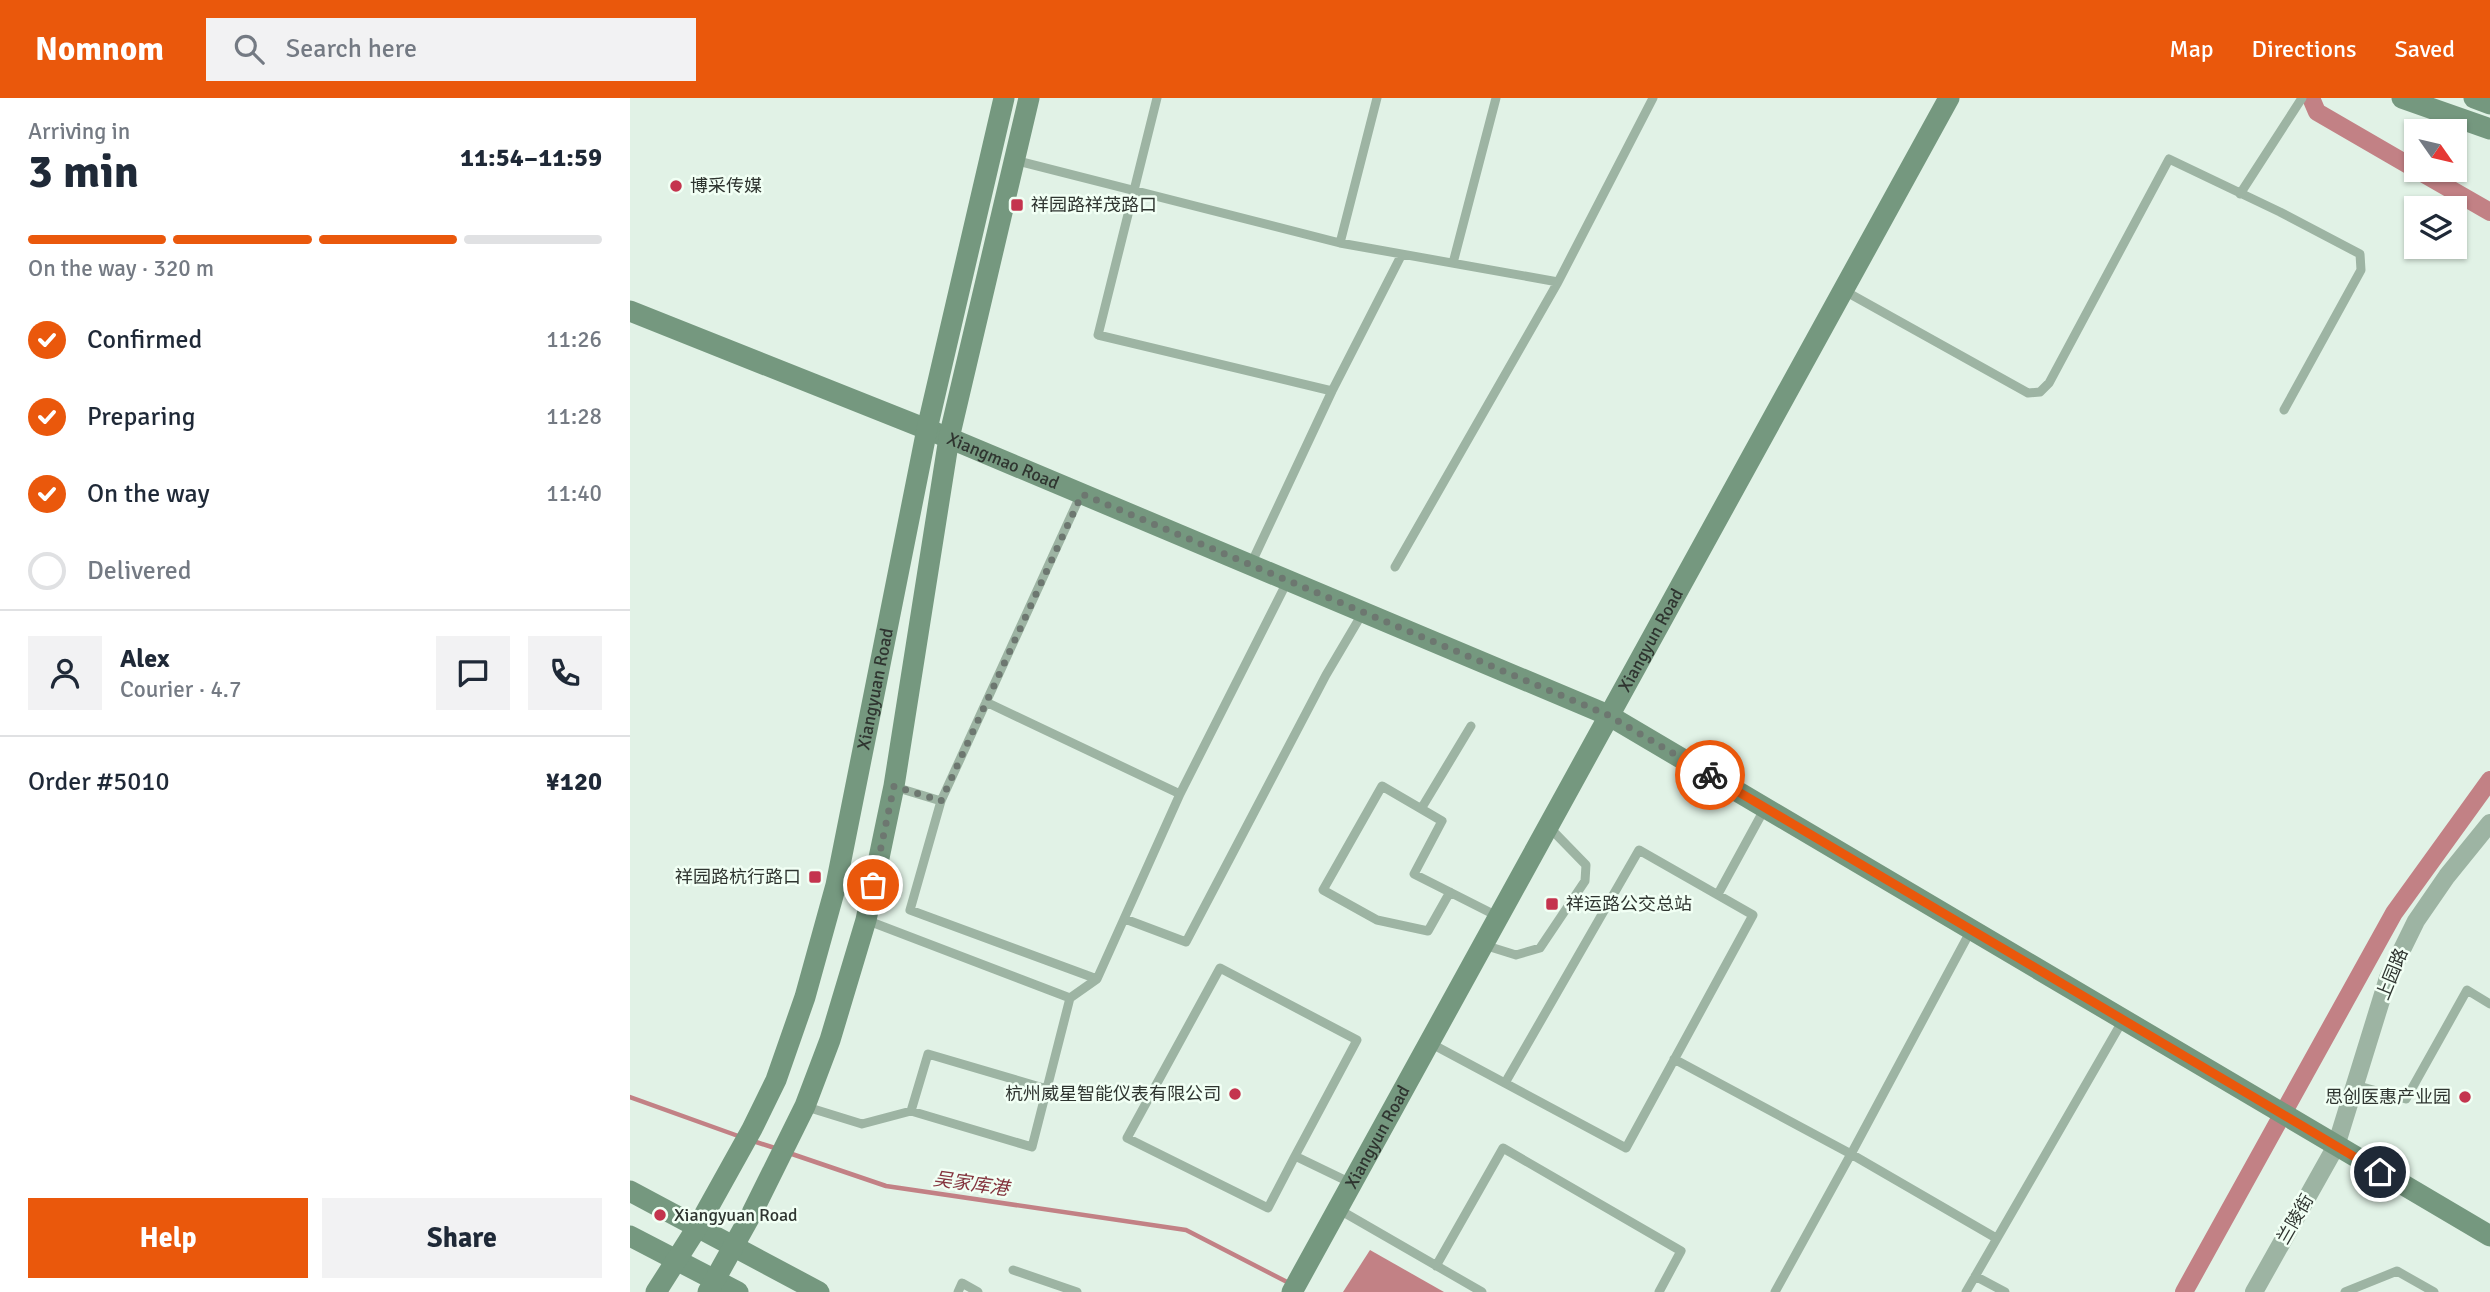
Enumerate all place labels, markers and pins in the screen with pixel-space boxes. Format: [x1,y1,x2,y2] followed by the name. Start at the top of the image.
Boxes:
[690,175,762,197] place label: 博采传媒
[668,178,684,194] marker: 博采传媒
[1031,194,1157,216] place label: 祥园路祥茂路口
[1009,197,1025,213] marker: 祥园路祥茂路口
[843,855,903,915] pin
[675,866,801,888] place label: 祥园路杭行路口
[807,869,823,885] marker: 祥园路杭行路口
[1566,893,1692,915] place label: 祥运路公交总站
[1544,896,1560,912] marker: 祥运路公交总站
[1005,1083,1221,1105] place label: 杭州威星智能仪表有限公司
[1227,1086,1243,1102] marker: 杭州威星智能仪表有限公司
[2325,1086,2451,1108] place label: 思创医惠产业园
[2457,1089,2473,1105] marker: 思创医惠产业园
[2350,1142,2410,1202] pin
[674,1204,798,1226] place label: Xiangyuan Road
[652,1207,668,1223] marker: Xiangyuan Road

